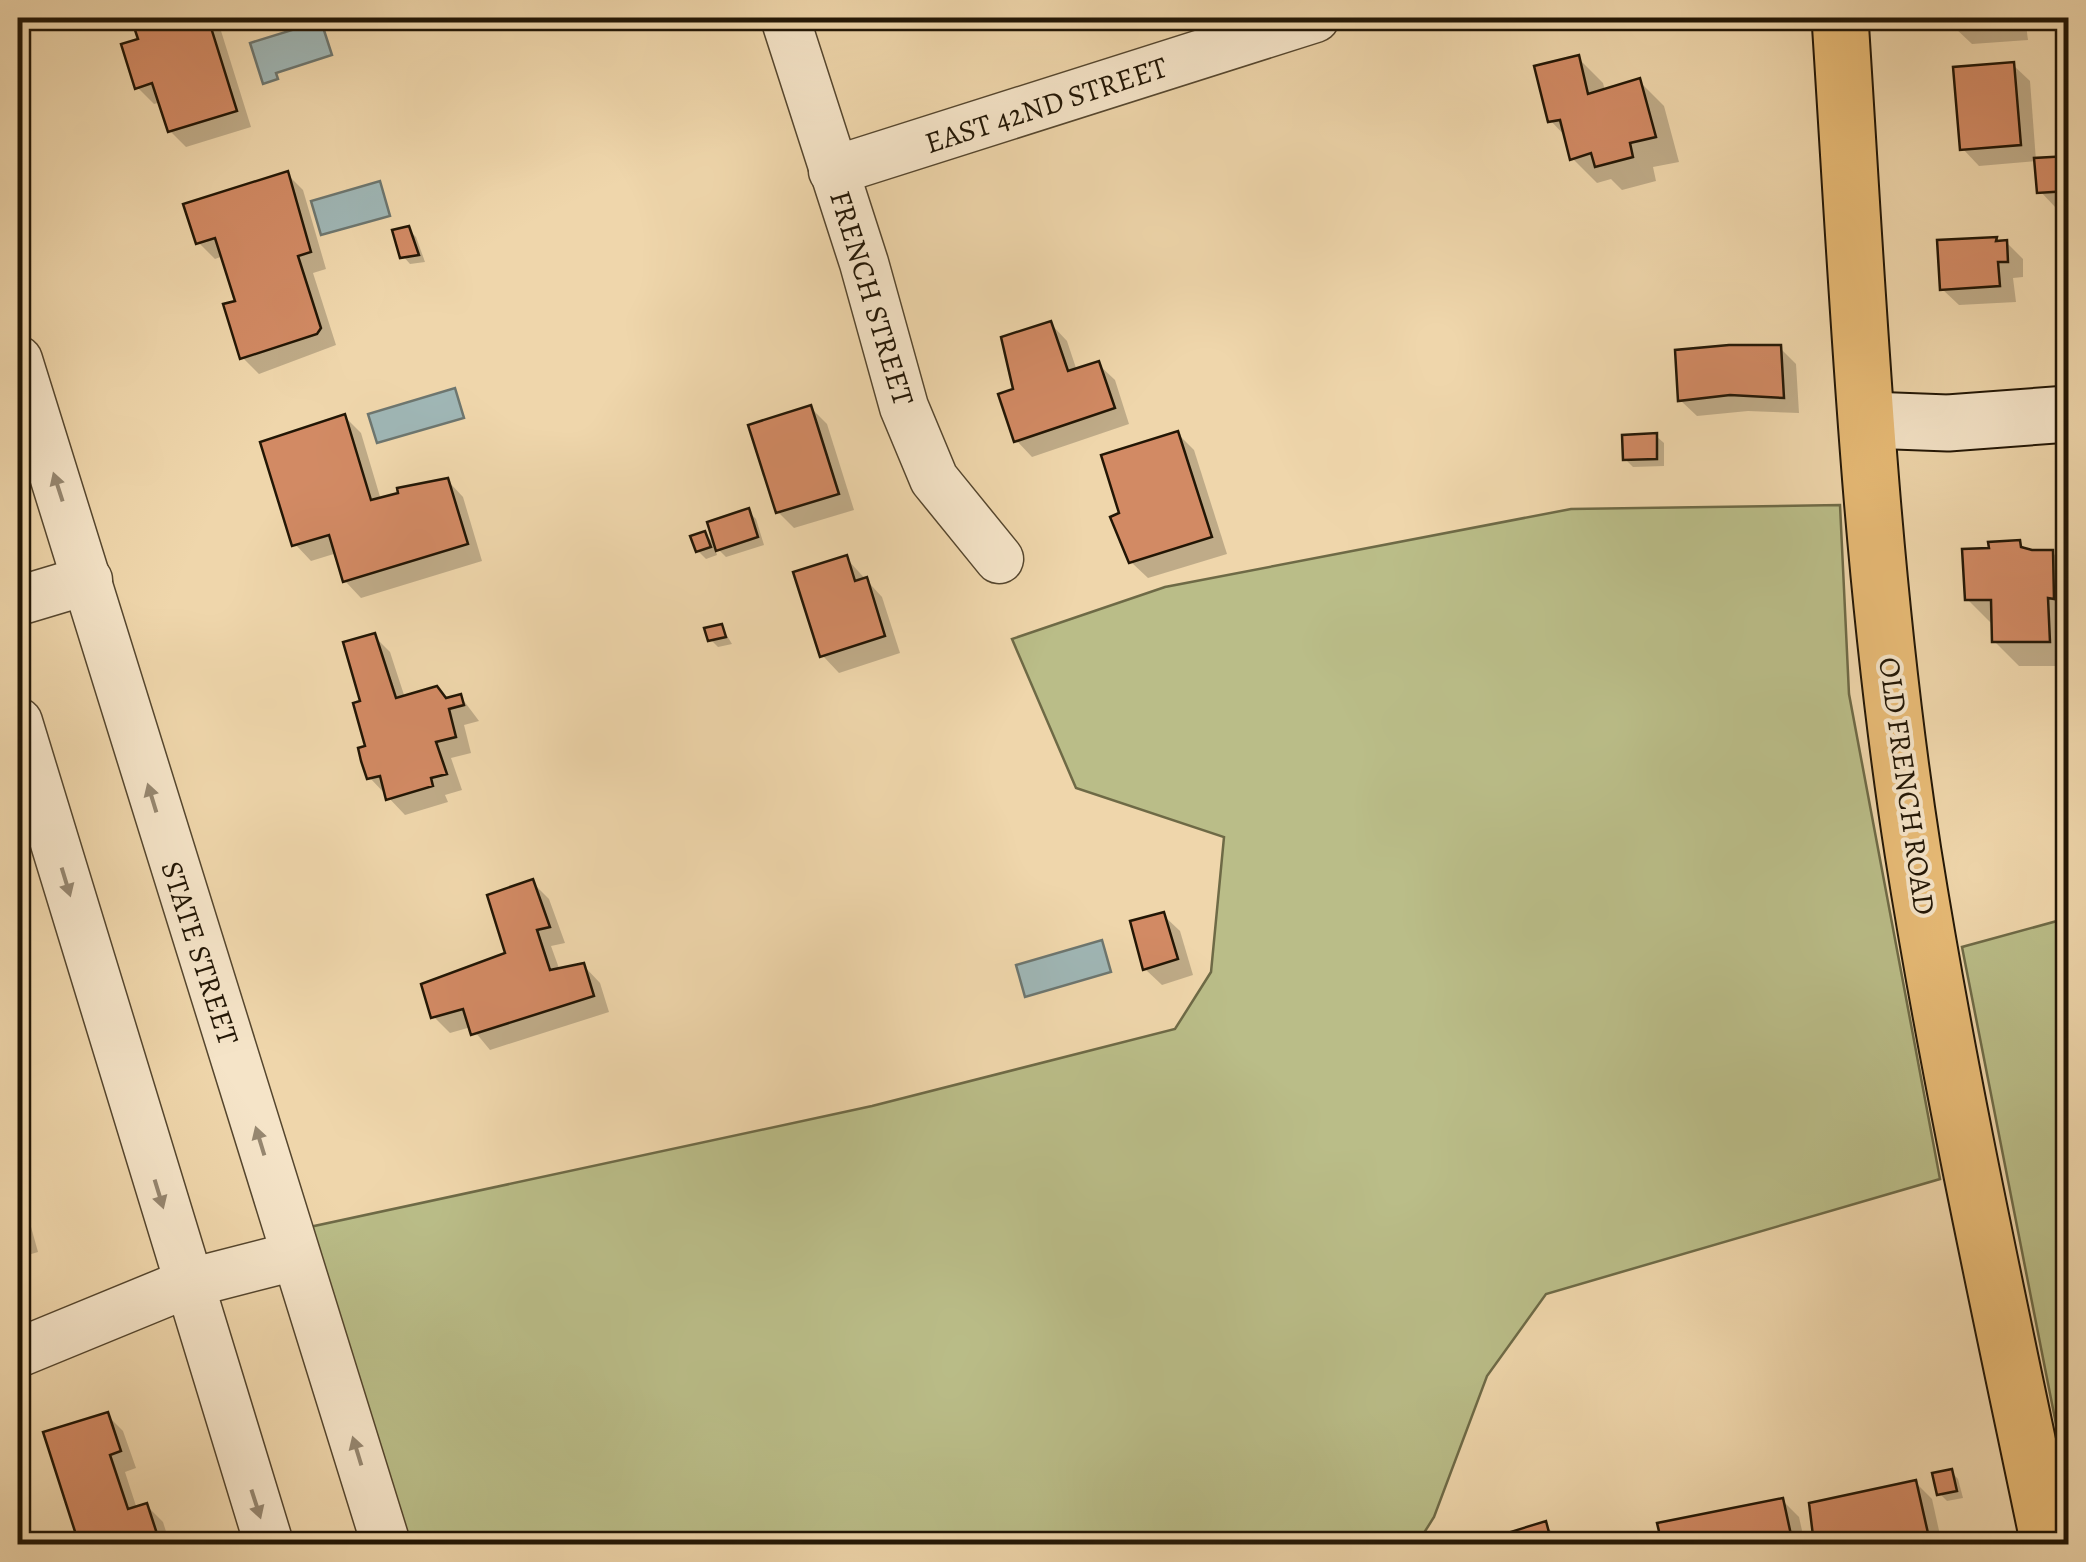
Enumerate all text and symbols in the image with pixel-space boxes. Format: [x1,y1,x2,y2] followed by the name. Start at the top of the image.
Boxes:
[920,47,1173,163] street label: EAST 42ND STREET
[820,186,924,411] street label: FRENCH STREET
[50,471,65,501] one-way arrow
[1869,655,1945,917] street label: OLD FRENCH ROAD
[143,783,158,813] one-way arrow
[151,856,249,1050] street label: STATE STREET
[59,867,74,898] one-way arrow
[251,1126,266,1156] one-way arrow
[152,1179,167,1209] one-way arrow
[349,1436,364,1466] one-way arrow
[249,1489,264,1519] one-way arrow

